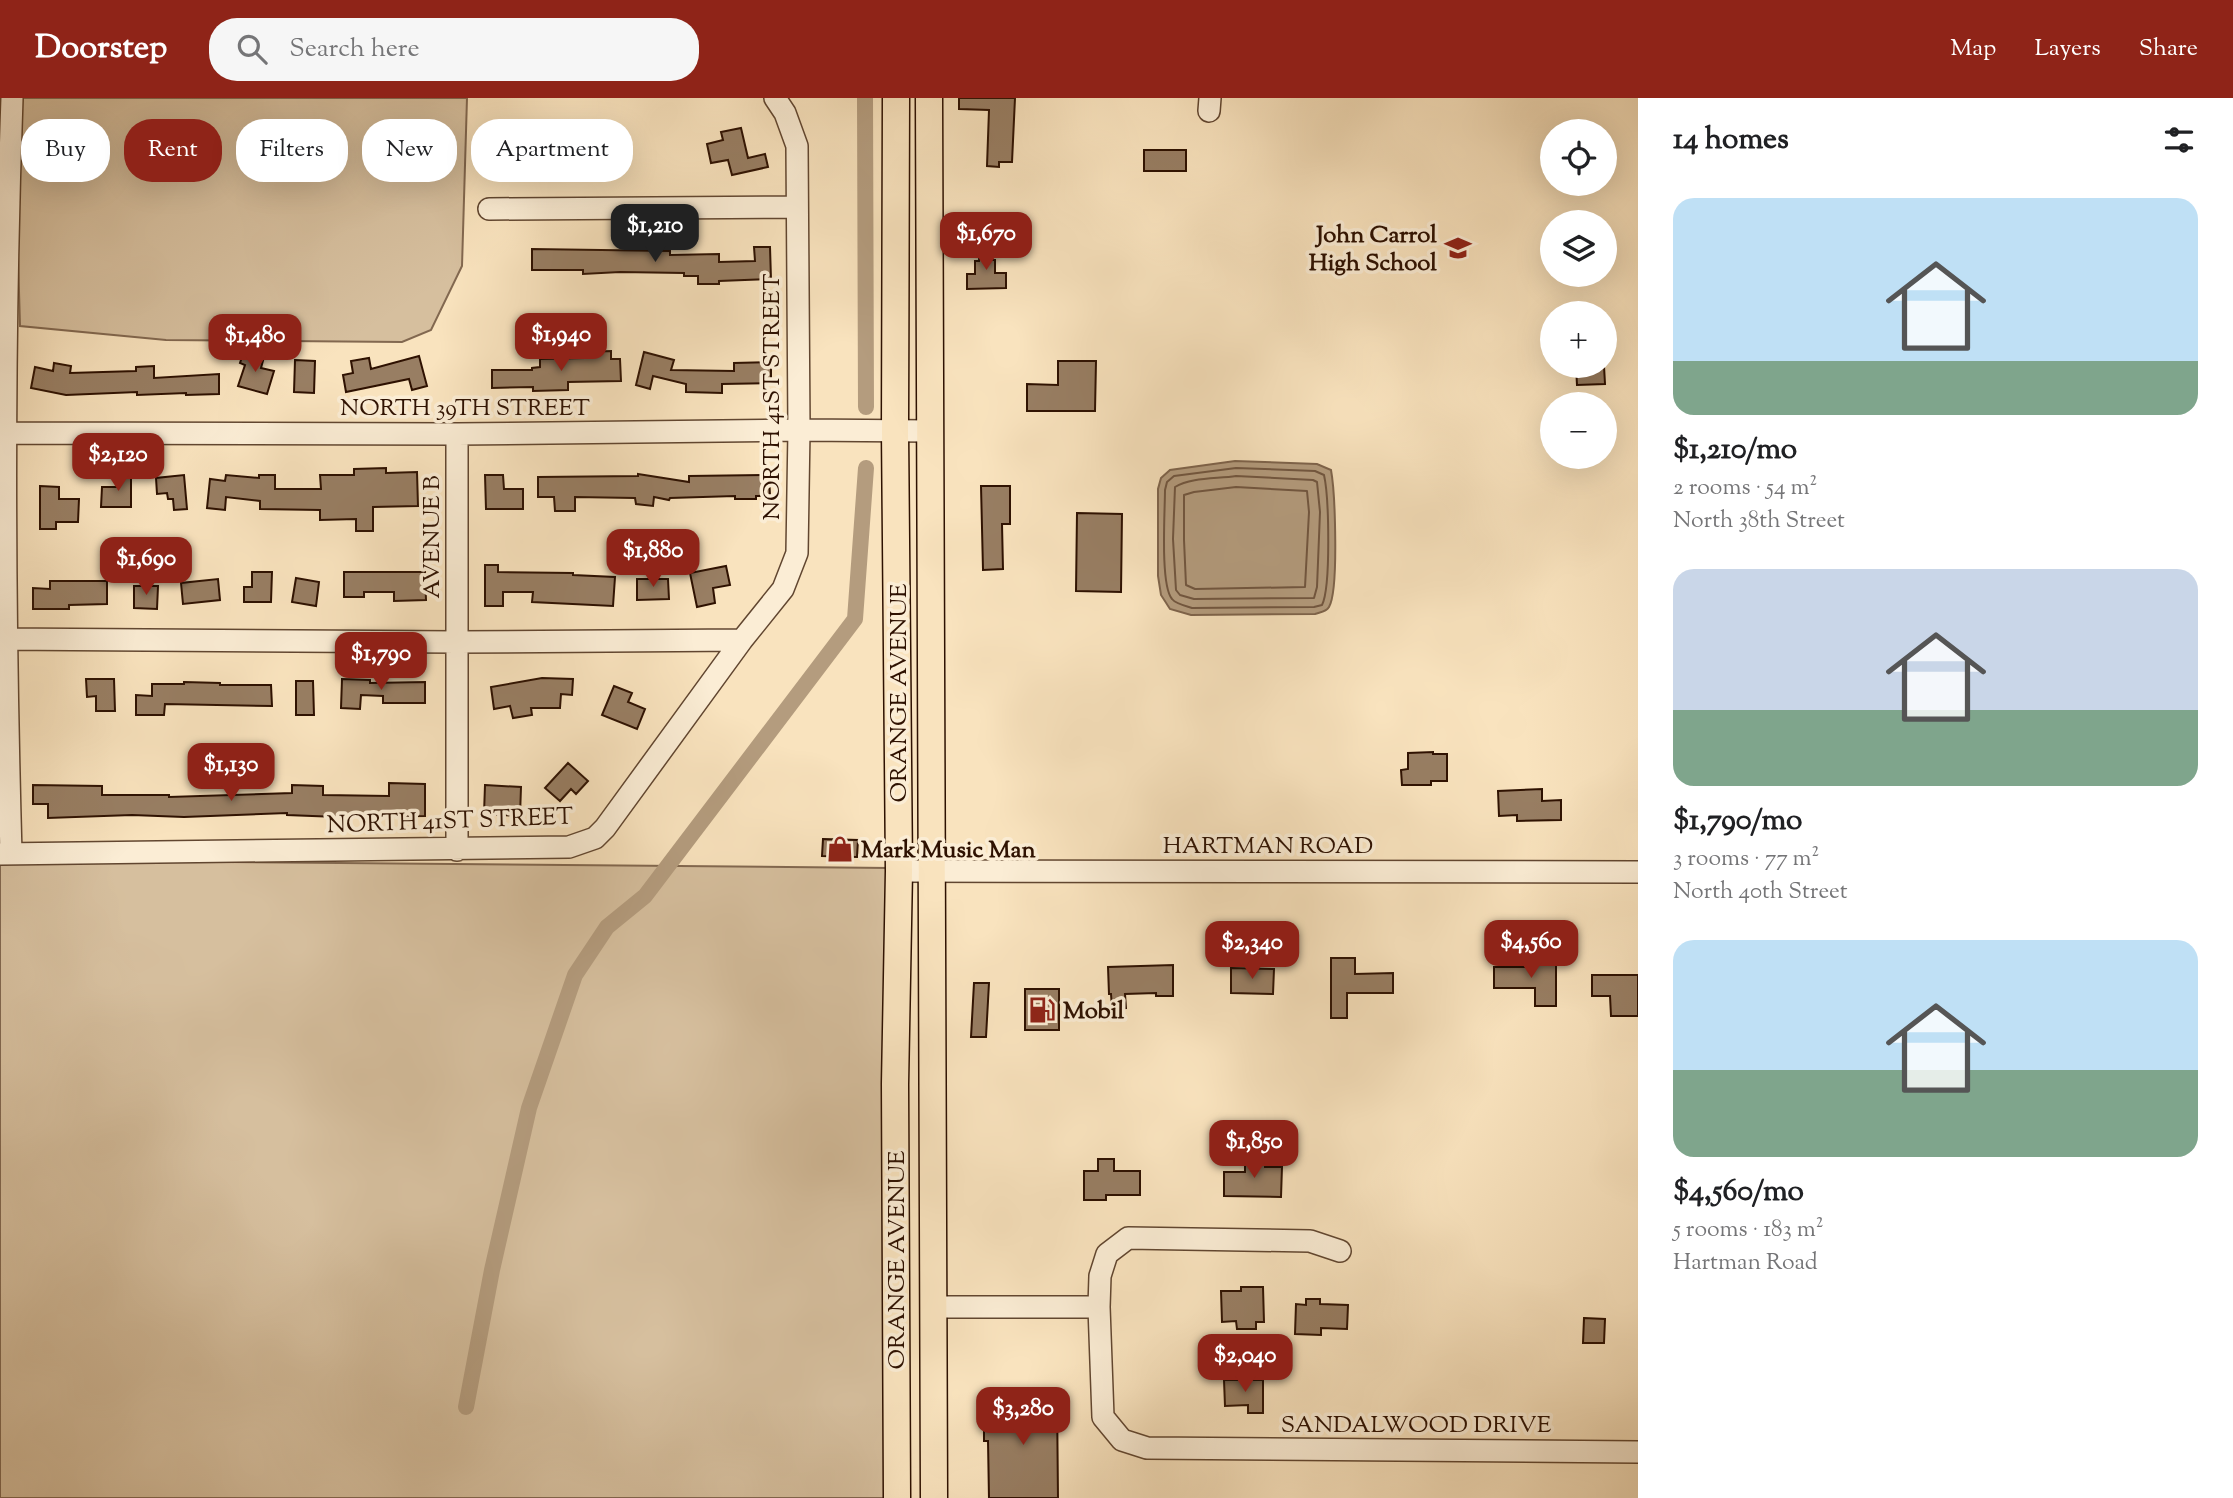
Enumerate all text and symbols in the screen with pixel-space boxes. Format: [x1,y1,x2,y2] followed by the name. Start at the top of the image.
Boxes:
[209,18,699,81] search box
[35,25,167,73] text: Doorstep
[233,30,271,68] icon: search
[289,31,420,68] text: Search here
[1950,32,1996,66] text: Map
[2034,32,2101,66] text: Layers
[2139,32,2198,66] text: Share
[21,119,110,182] chip: Buy
[124,119,222,182] chip: Rent
[236,119,348,182] chip: Filters
[362,119,457,182] chip: New
[471,119,633,182] chip: Apartment
[1540,119,1617,469] map controls
[1540,119,1617,196] button: locate
[1673,119,1789,162] text: 14 homes
[2160,121,2198,159] icon: filters
[598,204,712,264] pin: $1,210
[627,210,683,243] text: $1,210
[1540,210,1617,287] button: layers
[929,212,1043,272] pin: $1,670
[956,218,1016,251] text: $1,670
[1309,219,1437,281] place label: John Carrol High School
[1443,233,1473,263] school or university icon: John Carrol High School
[1873,243,1999,369] icon: home
[756,274,790,520] street label: NORTH 41ST STREET
[1540,301,1617,378] button: +
[198,314,312,374] pin: $1,480
[504,314,618,373] pin: $1,940
[531,319,591,352] text: $1,940
[224,320,286,353] text: $1,480
[340,392,590,426] street label: NORTH 39TH STREET
[1540,392,1617,469] button: −
[1673,429,1797,472] text: $1,210/mo
[61,434,175,493] pin: $2,120
[88,439,148,472] text: $2,120
[1673,472,1817,505] text: 2 rooms · 54 m²
[416,475,450,599] street label: AVENUE B
[1673,505,1845,538] text: North 38th Street
[596,530,710,589] pin: $1,880
[623,535,684,568] text: $1,880
[89,538,203,597] pin: $1,690
[116,543,176,576] text: $1,690
[883,583,917,802] street label: ORANGE AVENUE
[1873,614,1999,740] icon: home
[324,632,438,692] pin: $1,790
[351,638,411,671] text: $1,790
[174,744,288,803] pin: $1,130
[204,749,258,782] text: $1,130
[1673,800,1802,843] text: $1,790/mo
[326,801,574,843] street label: NORTH 41ST STREET
[1163,830,1373,864] street label: HARTMAN ROAD
[825,834,855,864] shop icon: Mark Music Man
[861,834,1037,868] place label: Mark Music Man
[1673,843,1819,876] text: 3 rooms · 77 m²
[1673,876,1848,909] text: North 40th Street
[1474,920,1588,980] pin: $4,560
[1195,922,1309,981] pin: $2,340
[1500,926,1562,959] text: $4,560
[1221,927,1283,960] text: $2,340
[1873,985,1999,1111] icon: home
[1027,995,1057,1025] fuel station icon: Mobil
[1063,995,1125,1029] place label: Mobil
[1197,1121,1311,1180] pin: $1,850
[1225,1126,1283,1159] text: $1,850
[881,1150,915,1369] street label: ORANGE AVENUE
[1673,1171,1804,1214] text: $4,560/mo
[1673,1214,1824,1247] text: 5 rooms · 183 m²
[1673,1247,1818,1280] text: Hartman Road
[1188,1334,1302,1394] pin: $2,040
[1214,1340,1276,1373] text: $2,040
[966,1388,1080,1447] pin: $3,280
[992,1393,1054,1426] text: $3,280
[1281,1409,1552,1443] street label: SANDALWOOD DRIVE

